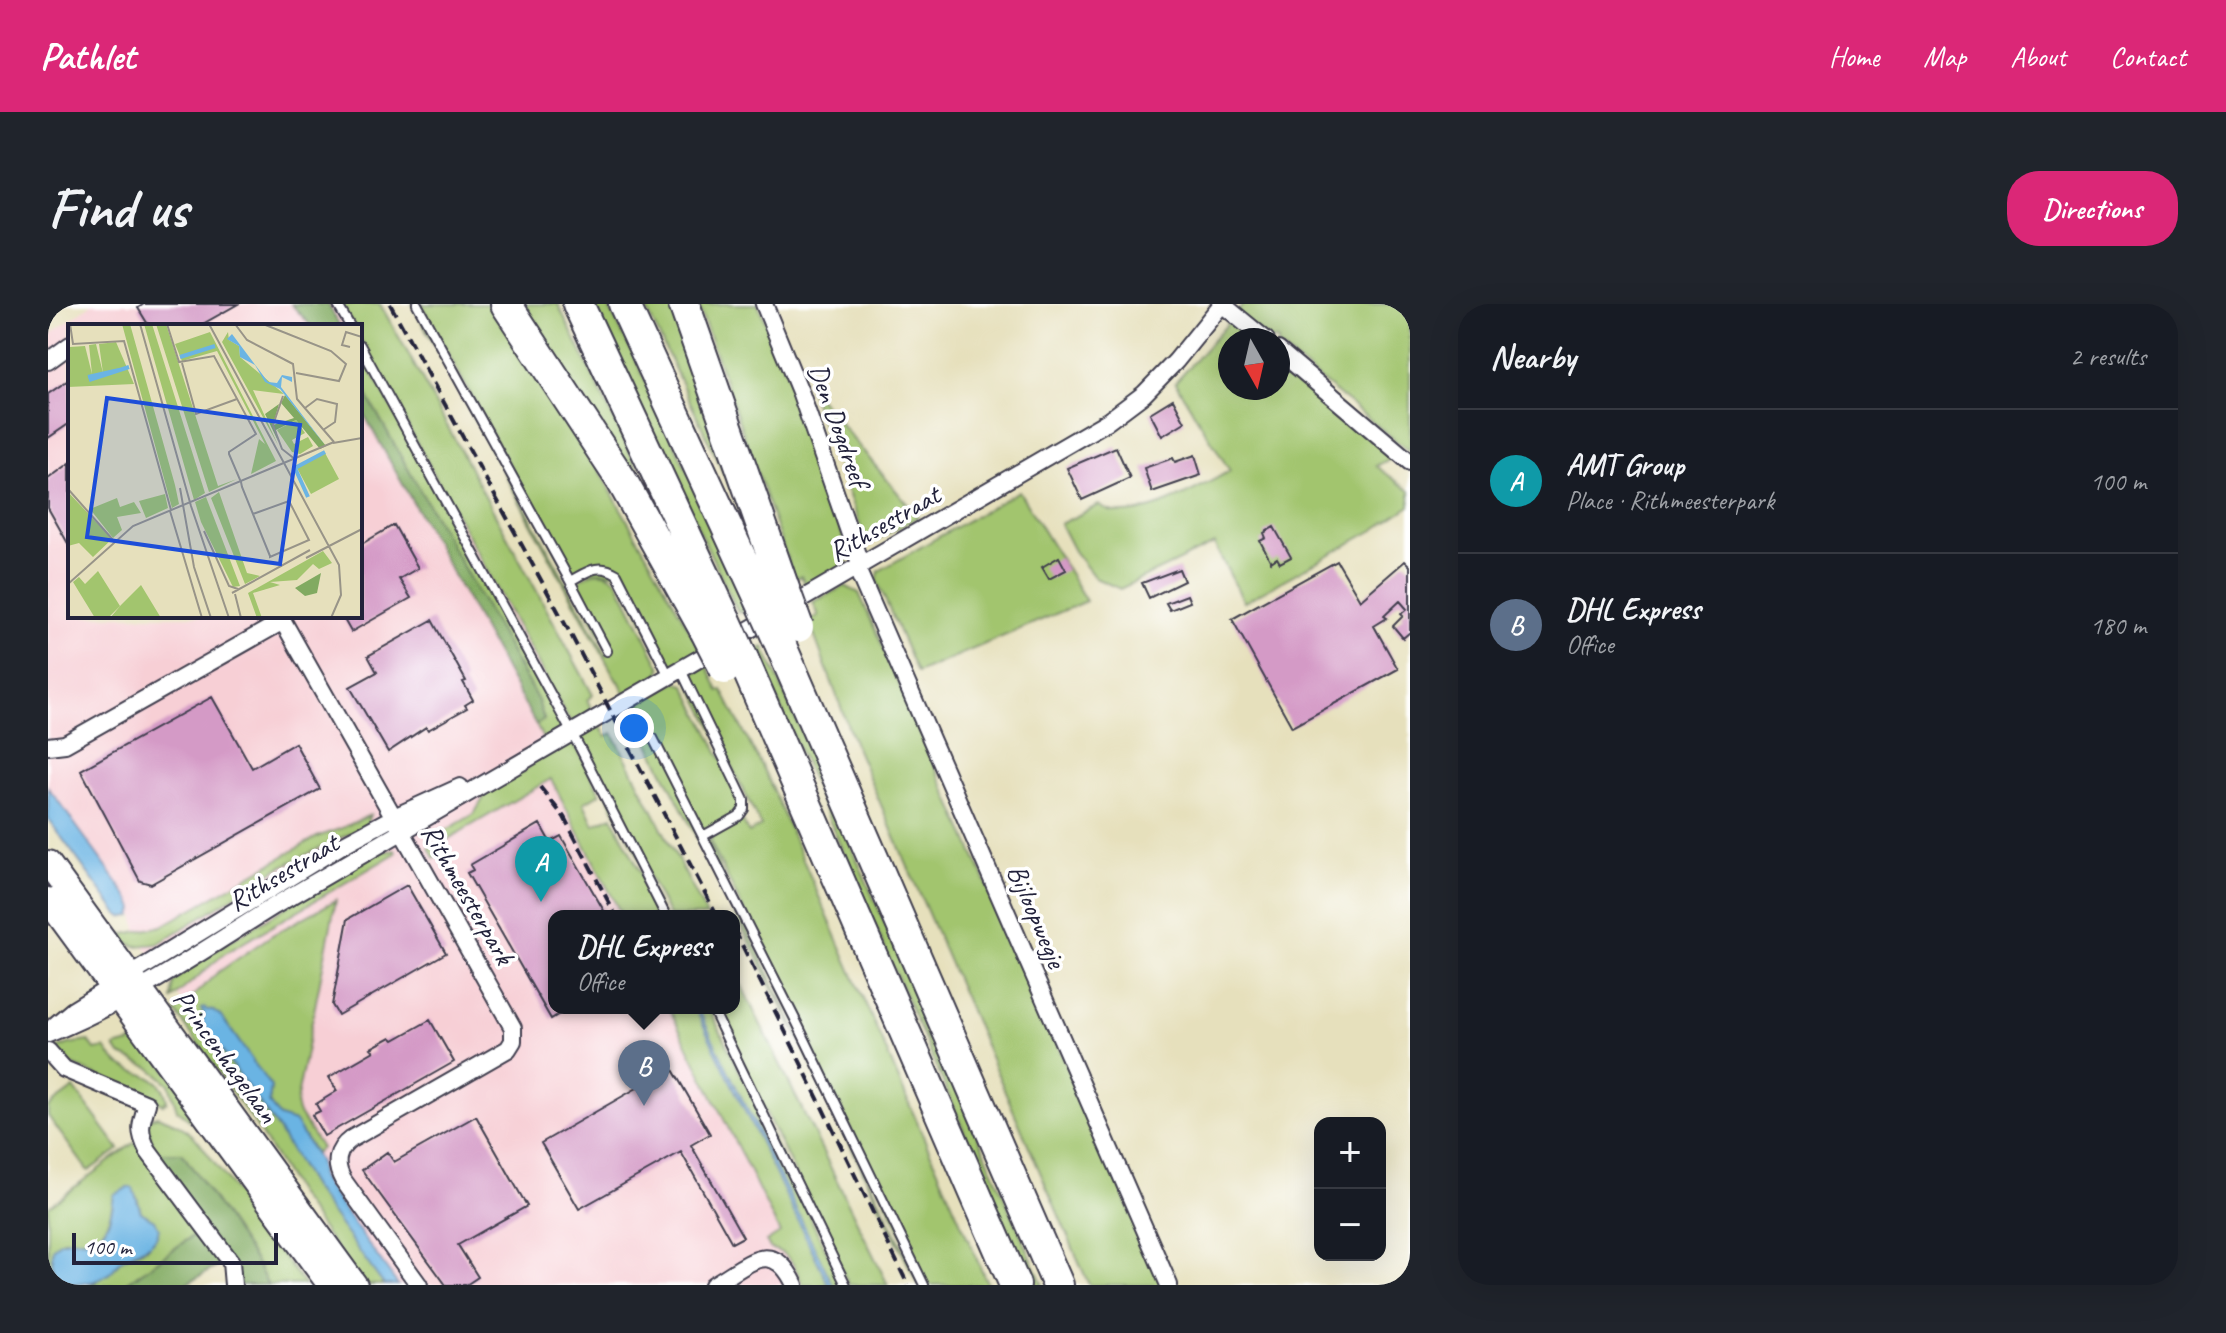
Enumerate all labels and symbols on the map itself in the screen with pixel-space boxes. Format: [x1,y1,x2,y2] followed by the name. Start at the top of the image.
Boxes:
[68,324,362,618] inset map
[1218,328,1290,400] north arrow
[801,359,879,497] street label: Den Dogdreef
[822,476,948,569] street label: Rithsestraat
[614,708,654,748] your location
[414,818,523,972] street label: Rithmeesterpark
[221,824,347,919] street label: Rithsestraat
[515,836,567,902] pin: A
[1000,859,1075,975] street label: Bijloopwegje
[166,982,286,1130] street label: Princenhagelaan
[618,1040,670,1106] pin: B
[72,1229,278,1265] scale bar

